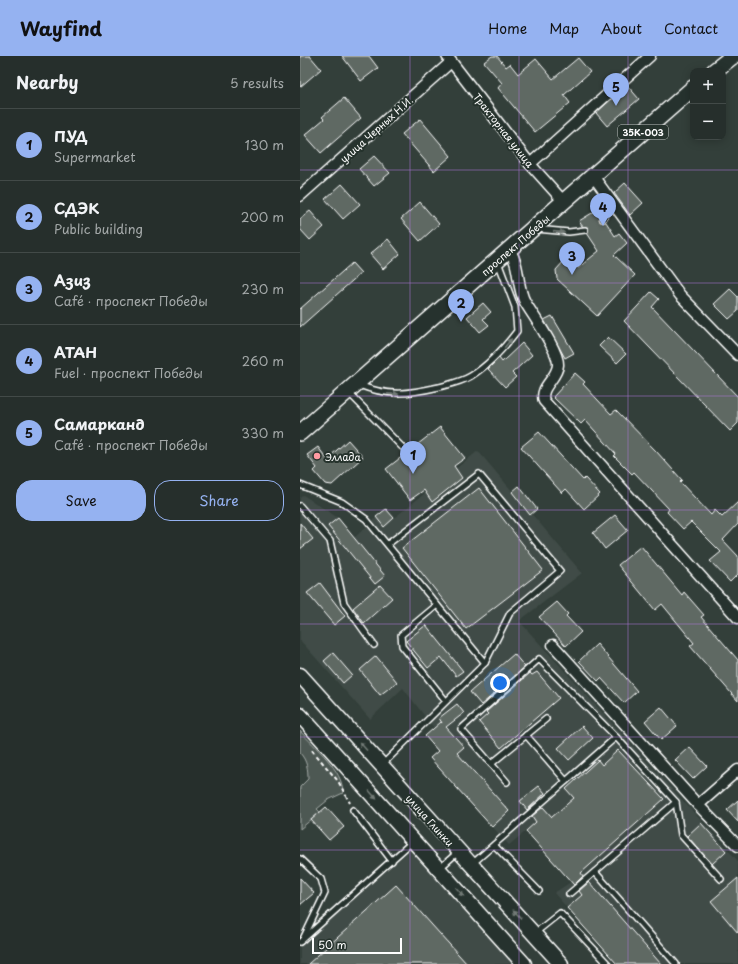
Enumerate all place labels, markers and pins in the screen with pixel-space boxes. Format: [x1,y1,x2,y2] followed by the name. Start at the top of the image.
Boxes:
[603,73,629,106] pin: 5
[590,193,616,226] pin: 4
[559,242,585,275] pin: 3
[448,289,474,322] pin: 2
[400,441,426,474] pin: 1
[325,449,361,464] place label: Эллада
[312,451,322,461] marker: Эллада

